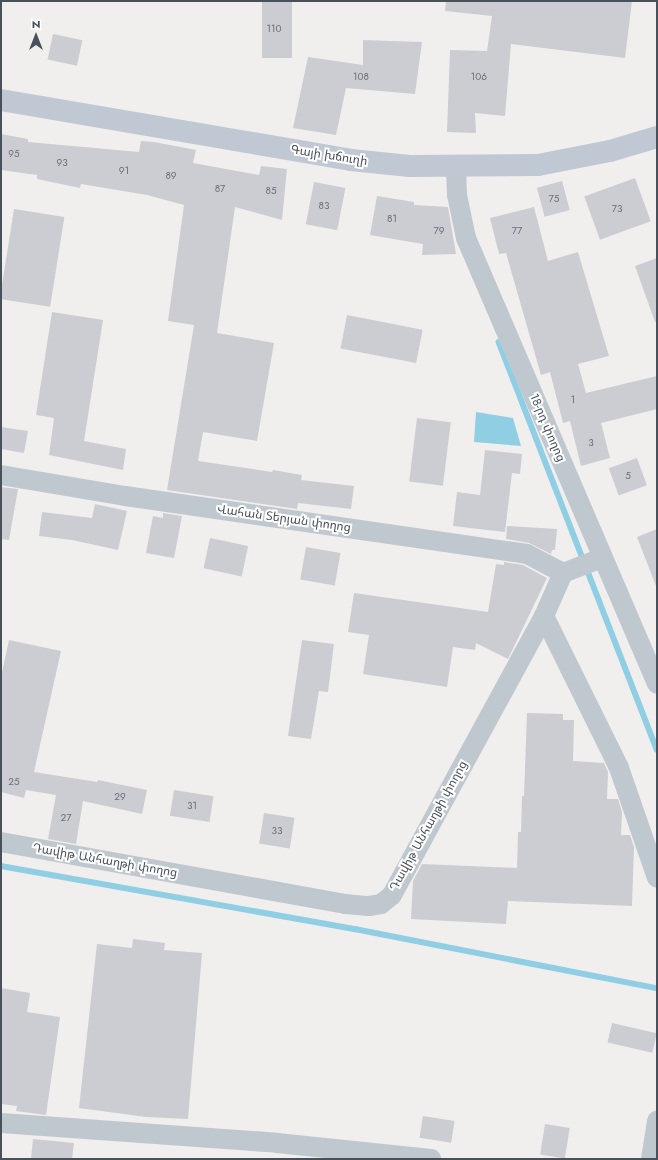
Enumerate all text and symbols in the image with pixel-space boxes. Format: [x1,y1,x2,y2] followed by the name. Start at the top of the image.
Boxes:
[16,16,56,56] north arrow
[32,16,40,32] text: N
[267,23,281,35] house number: 110
[353,71,369,83] house number: 108
[471,71,487,83] house number: 106
[290,143,368,169] street label: Գայի խճուղի
[8,148,20,160] house number: 95
[56,157,68,169] house number: 93
[119,165,129,177] house number: 91
[165,170,177,182] house number: 89
[215,183,225,195] house number: 87
[265,185,277,197] house number: 85
[549,193,559,205] house number: 75
[319,200,329,212] house number: 83
[612,203,622,215] house number: 73
[387,213,397,225] house number: 81
[433,225,445,237] house number: 79
[512,225,522,237] house number: 77
[526,392,568,464] street label: 18-րդ փողոց
[571,394,575,406] house number: 1
[588,437,594,449] house number: 3
[625,470,631,482] house number: 5
[216,502,352,536] street label: Վահան Տերյան փողոց
[387,758,471,894] street label: Դավիթ Անհաղթի փողոց
[8,776,20,788] house number: 25
[114,791,126,803] house number: 29
[187,800,197,812] house number: 31
[61,812,71,824] house number: 27
[272,825,282,837] house number: 33
[32,841,178,881] street label: Դավիթ Անհաղթի փողոց

